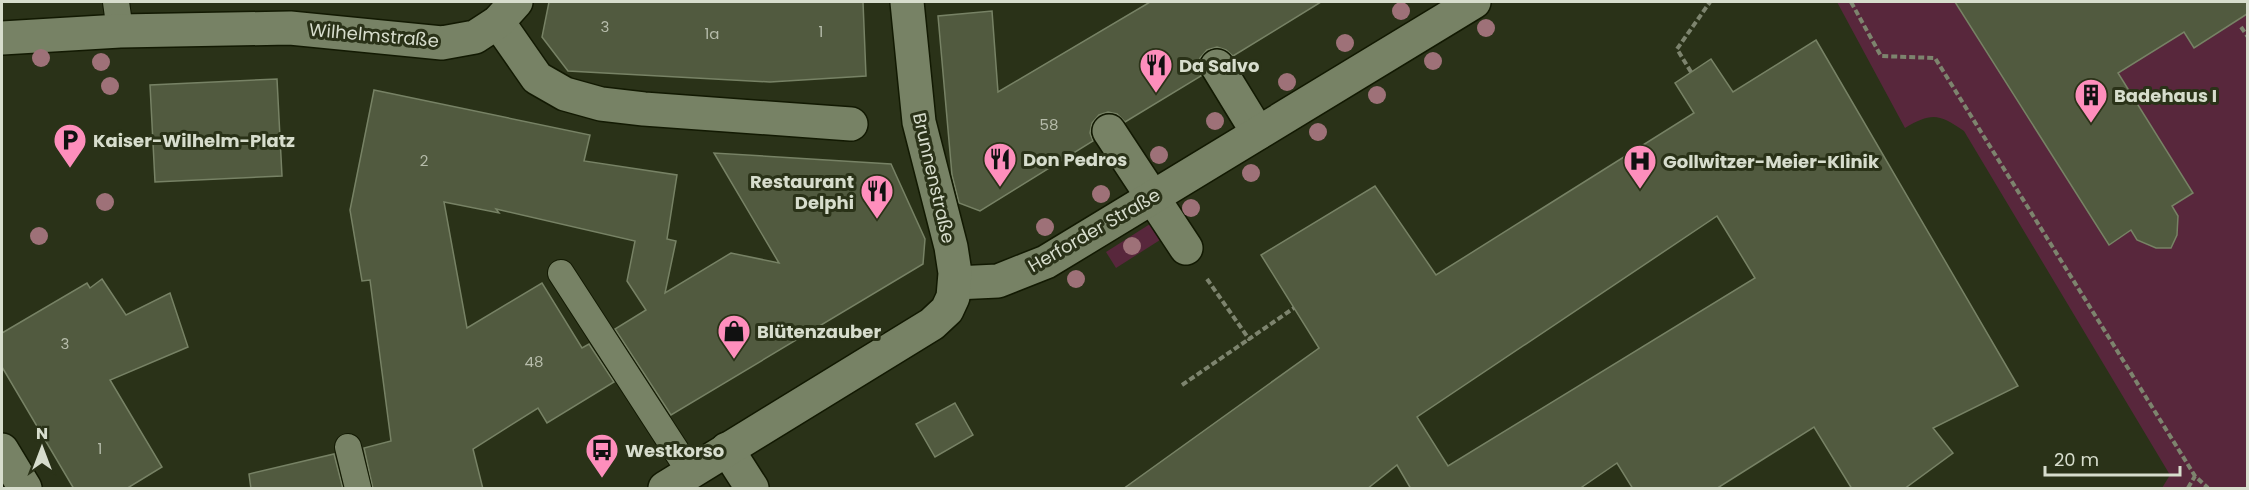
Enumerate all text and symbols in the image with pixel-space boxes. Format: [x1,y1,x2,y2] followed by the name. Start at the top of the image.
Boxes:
[601,16,609,37] house number: 3
[308,17,440,53] street label: Wilhelmstraße
[819,21,823,42] house number: 1
[705,23,719,44] house number: 1a
[1138,47,1174,94] restaurant icon: Da Salvo
[1179,53,1259,78] place label: Da Salvo
[2073,77,2109,124] building icon: Badehaus I
[2114,83,2217,108] place label: Badehaus I
[907,110,961,246] street label: Brunnenstraße
[1040,114,1058,135] house number: 58
[52,122,88,169] parking icon: Kaiser-Wilhelm-Platz
[93,128,295,153] place label: Kaiser-Wilhelm-Platz
[982,141,1018,188] restaurant icon: Don Pedros
[1622,143,1658,190] hospital icon: Gollwitzer-Meier-Klinik
[1023,147,1127,172] place label: Don Pedros
[1663,149,1880,174] place label: Gollwitzer-Meier-Klinik
[420,150,428,171] house number: 2
[750,169,854,215] place label: Restaurant Delphi
[859,173,895,220] restaurant icon: Restaurant Delphi
[1023,182,1165,278] street label: Herforder Straße
[716,313,752,360] shop icon: Blütenzauber
[757,319,881,344] place label: Blütenzauber
[61,333,69,354] house number: 3
[525,351,543,372] house number: 48
[12,418,72,478] north arrow
[36,422,48,445] text: N
[584,432,620,479] bus stop icon: Westkorso
[98,438,102,459] house number: 1
[625,438,724,463] place label: Westkorso
[2045,439,2180,477] scale bar
[2054,447,2099,472] text: 20 m

